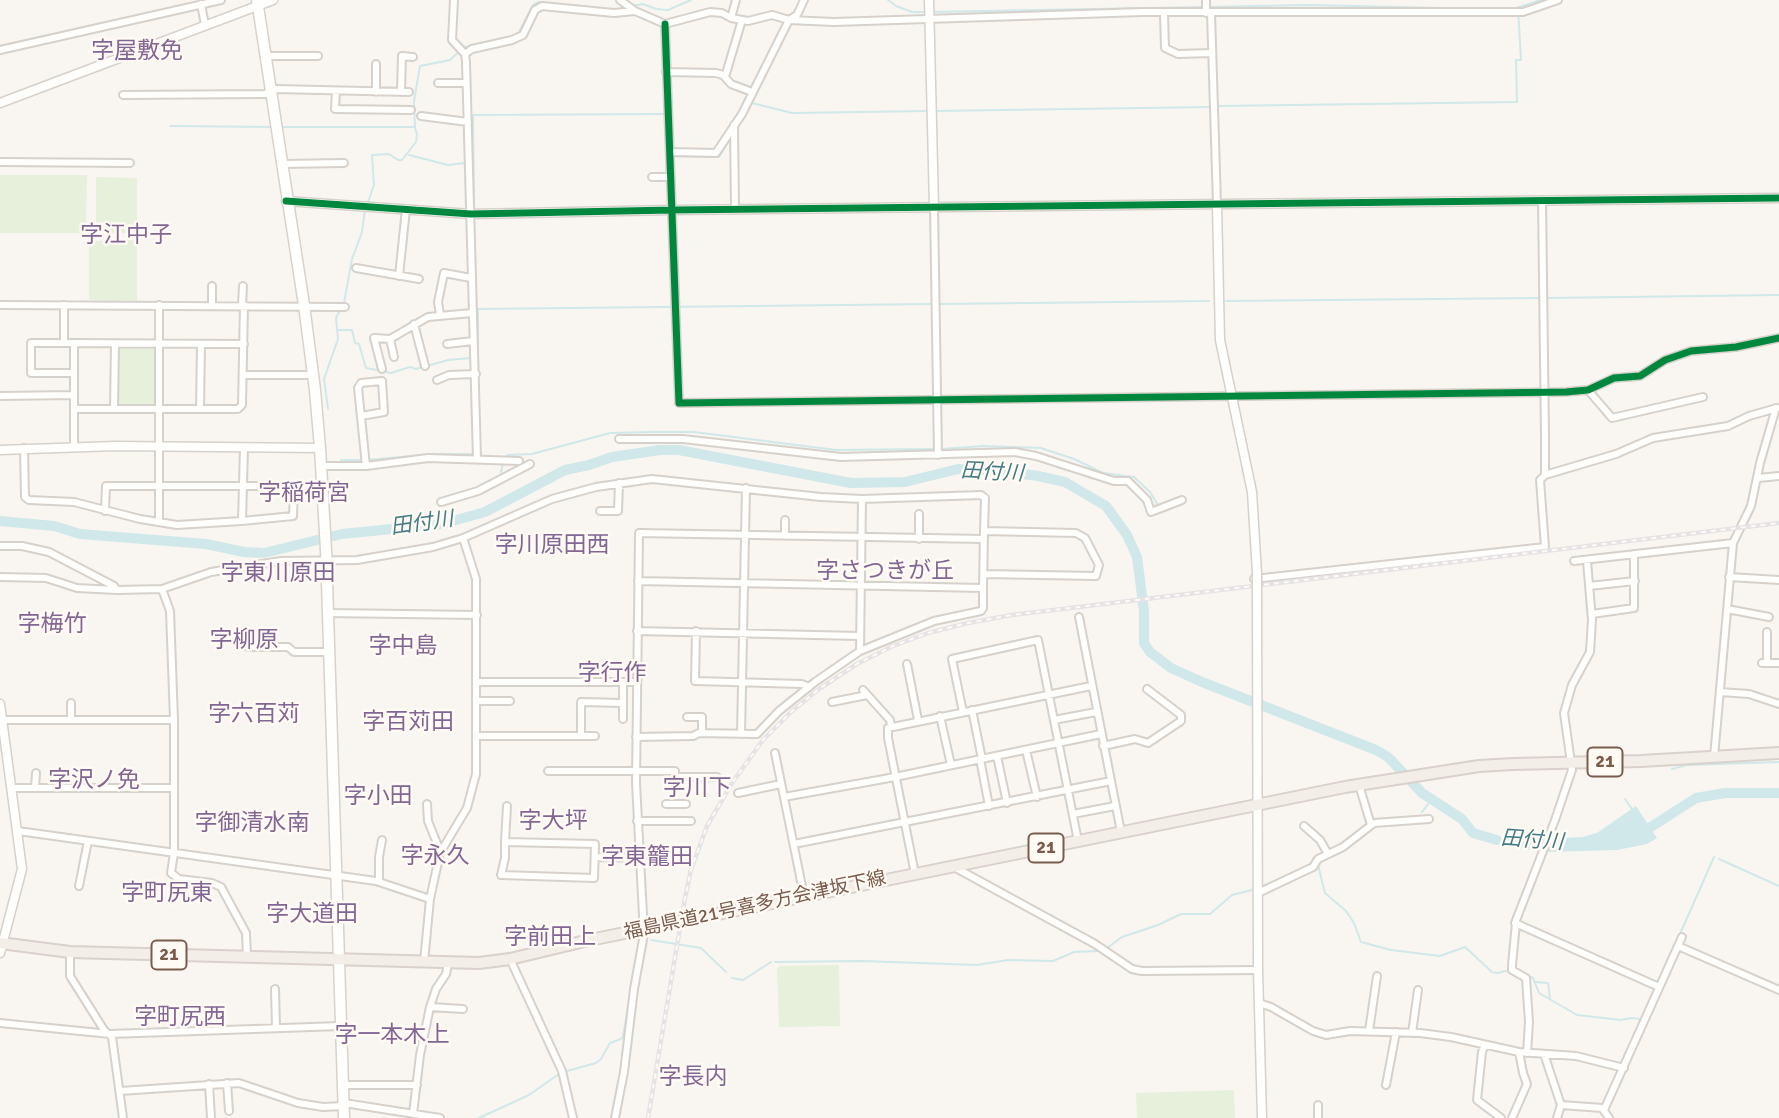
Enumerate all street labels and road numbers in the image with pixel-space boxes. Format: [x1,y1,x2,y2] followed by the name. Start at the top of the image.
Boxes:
[1588,748,1622,776] road number: 21
[1028,834,1064,862] road number: 21
[622,867,888,945] street label: 福島県道21号喜多方会津坂下線
[152,940,186,970] road number: 21

